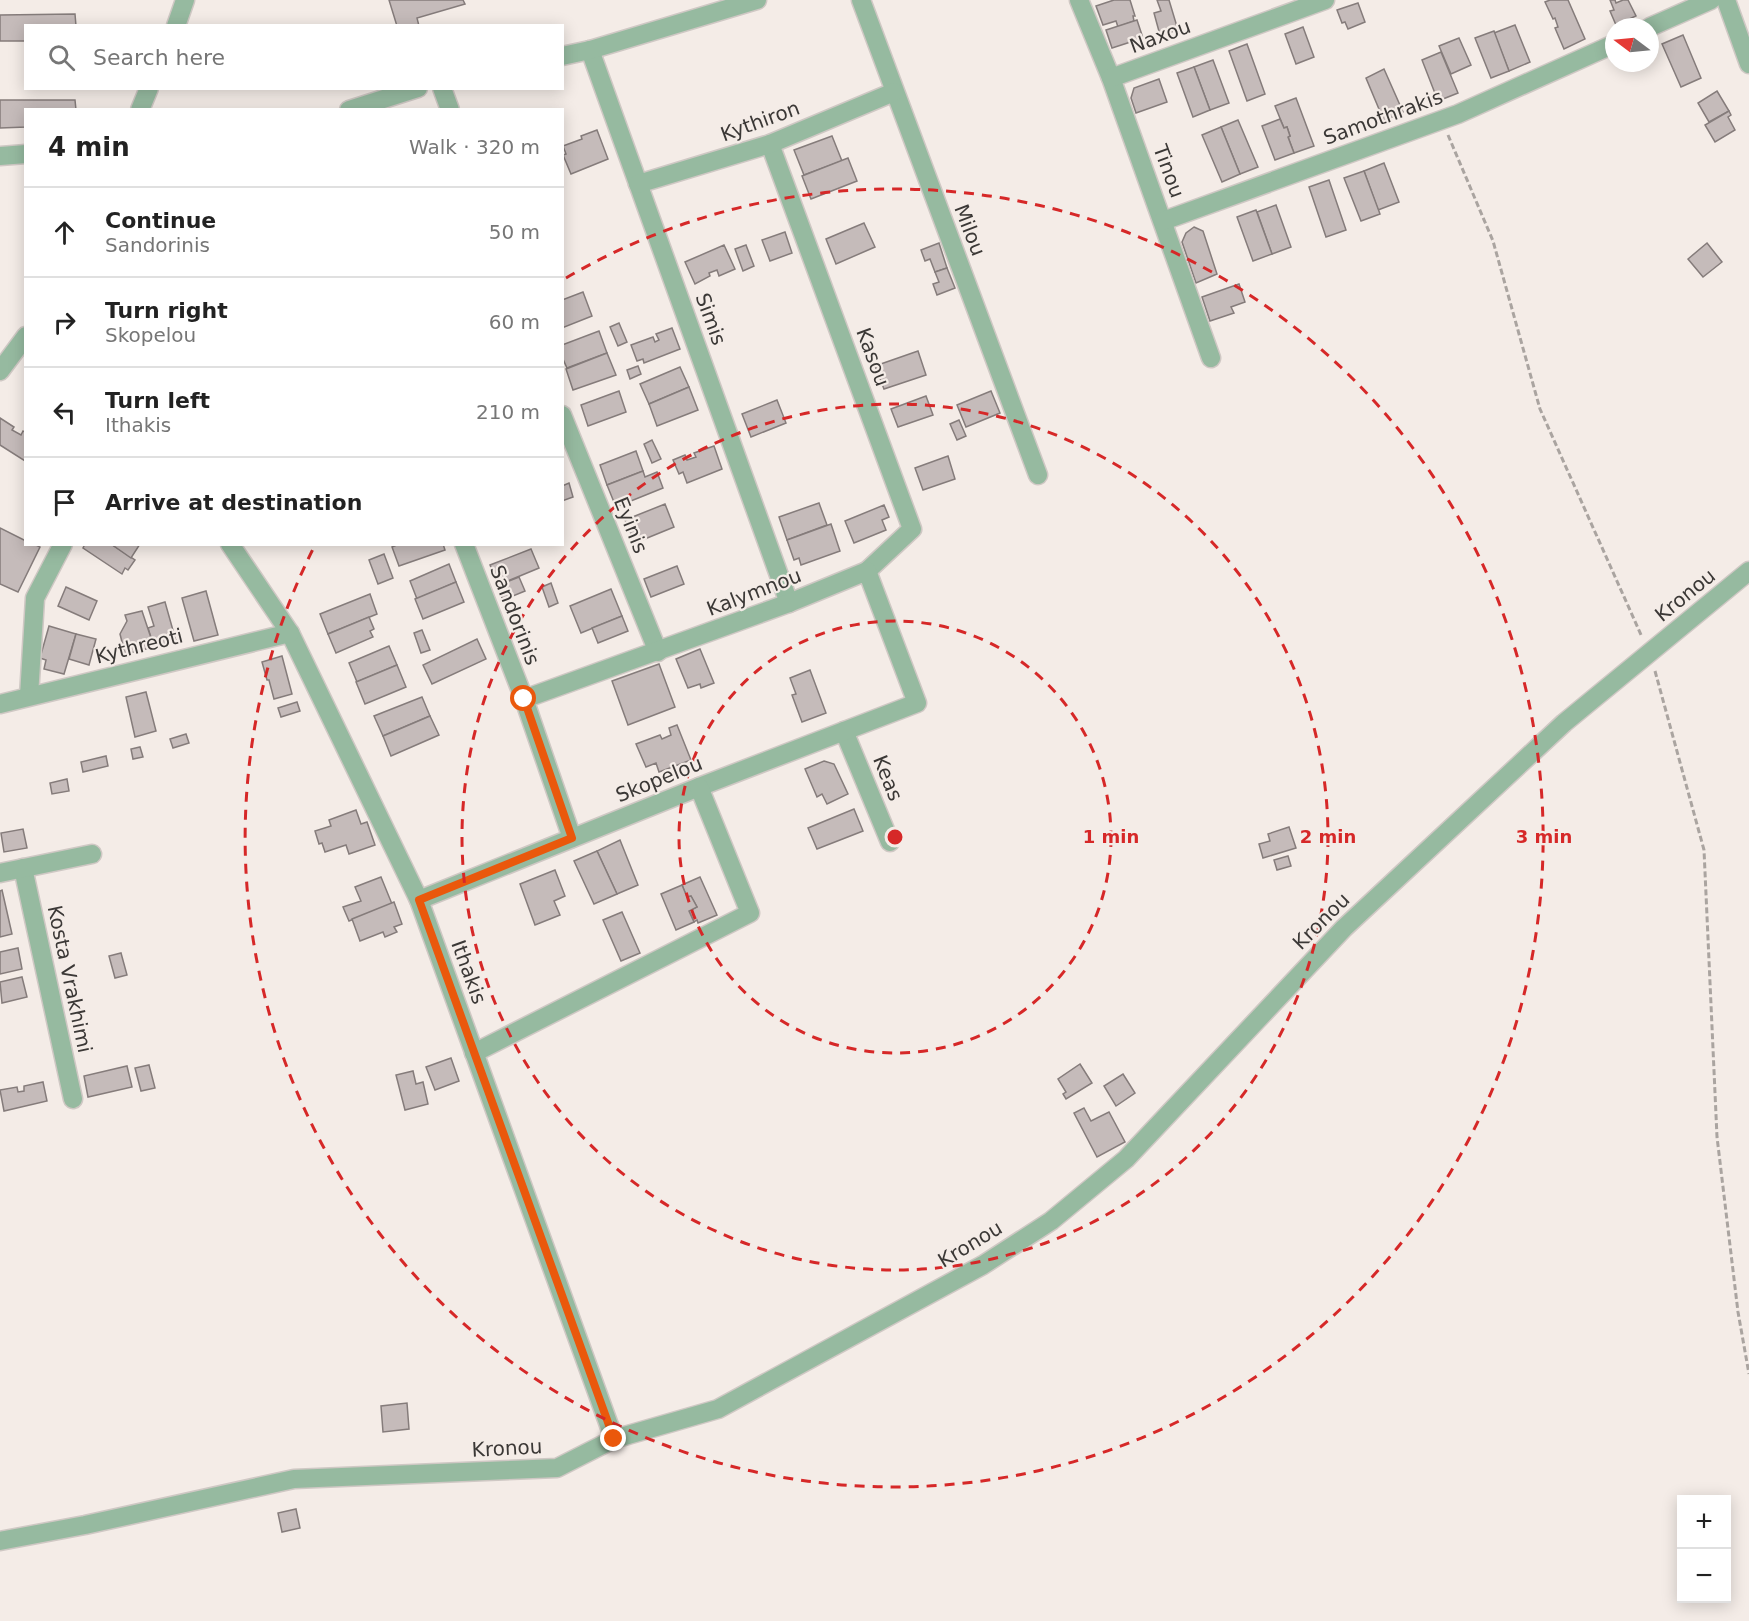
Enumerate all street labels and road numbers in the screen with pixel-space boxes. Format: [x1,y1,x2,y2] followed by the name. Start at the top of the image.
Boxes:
[1126,14,1194,58] street label: Naxou
[1320,84,1446,150] street label: Samothrakis
[717,96,803,146] street label: Kythiron
[1148,140,1190,201] street label: Tinou
[949,201,991,259] street label: Milou
[691,290,731,348] street label: Simis
[851,325,895,389] street label: Kasou
[609,493,653,557] street label: Eyinis
[485,562,545,668] street label: Sandorinis
[703,563,805,621] street label: Kalymnou
[1650,563,1720,627] street label: Kronou
[93,624,185,668] street label: Kythreoti
[612,751,706,807] street label: Skopelou
[868,752,908,804] street label: Keas
[1288,888,1354,954] street label: Kronou
[43,903,97,1055] street label: Kosta Vrakhimi
[446,937,492,1007] street label: Ithakis
[934,1215,1006,1273] street label: Kronou
[471,1434,543,1462] street label: Kronou

